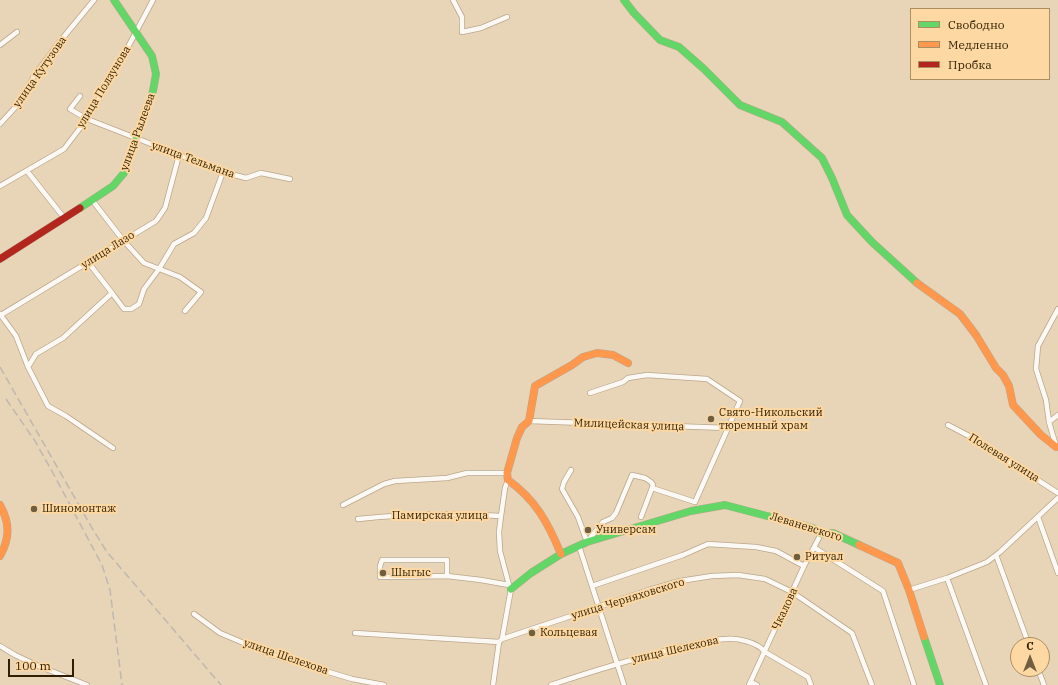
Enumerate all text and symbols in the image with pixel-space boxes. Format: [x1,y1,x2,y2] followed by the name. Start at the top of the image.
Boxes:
[910,8,1050,80] legend
[948,17,1005,32] text: Свободно
[11,34,69,110] street label: улица Кутузова
[948,37,1009,52] text: Медленно
[74,44,134,130] street label: улица Ползунова
[948,57,992,72] text: Пробка
[118,91,158,173] street label: улица Рылеева
[149,139,237,181] street label: улица Тельмана
[79,228,137,272] street label: улица Лазо
[719,406,823,432] place label: Свято-Никольский тюремный храм
[706,414,716,424] marker: Свято-Никольский тюремный храм
[573,416,685,434] street label: Милицейская улица
[966,431,1042,485] street label: Полевая улица
[42,502,116,516] place label: Шиномонтаж
[29,504,39,514] marker: Шиномонтаж
[392,509,488,523] street label: Памирская улица
[768,510,844,544] street label: Леваневского
[596,523,656,537] place label: Универсам
[583,525,593,535] marker: Универсам
[805,550,843,564] place label: Ритуал
[792,552,802,562] marker: Ритуал
[391,566,431,580] place label: Шыгыс
[378,568,388,578] marker: Шыгыс
[570,576,686,622] street label: улица Черняховского
[769,586,801,632] street label: Чкалова
[540,626,598,640] place label: Кольцевая
[527,628,537,638] marker: Кольцевая
[630,634,720,666] street label: улица Шелехова
[242,636,330,678] street label: улица Шелехова
[1010,637,1050,677] north arrow
[1026,639,1034,653] text: С
[10,651,76,677] scale bar
[15,658,51,673] text: 100 m

